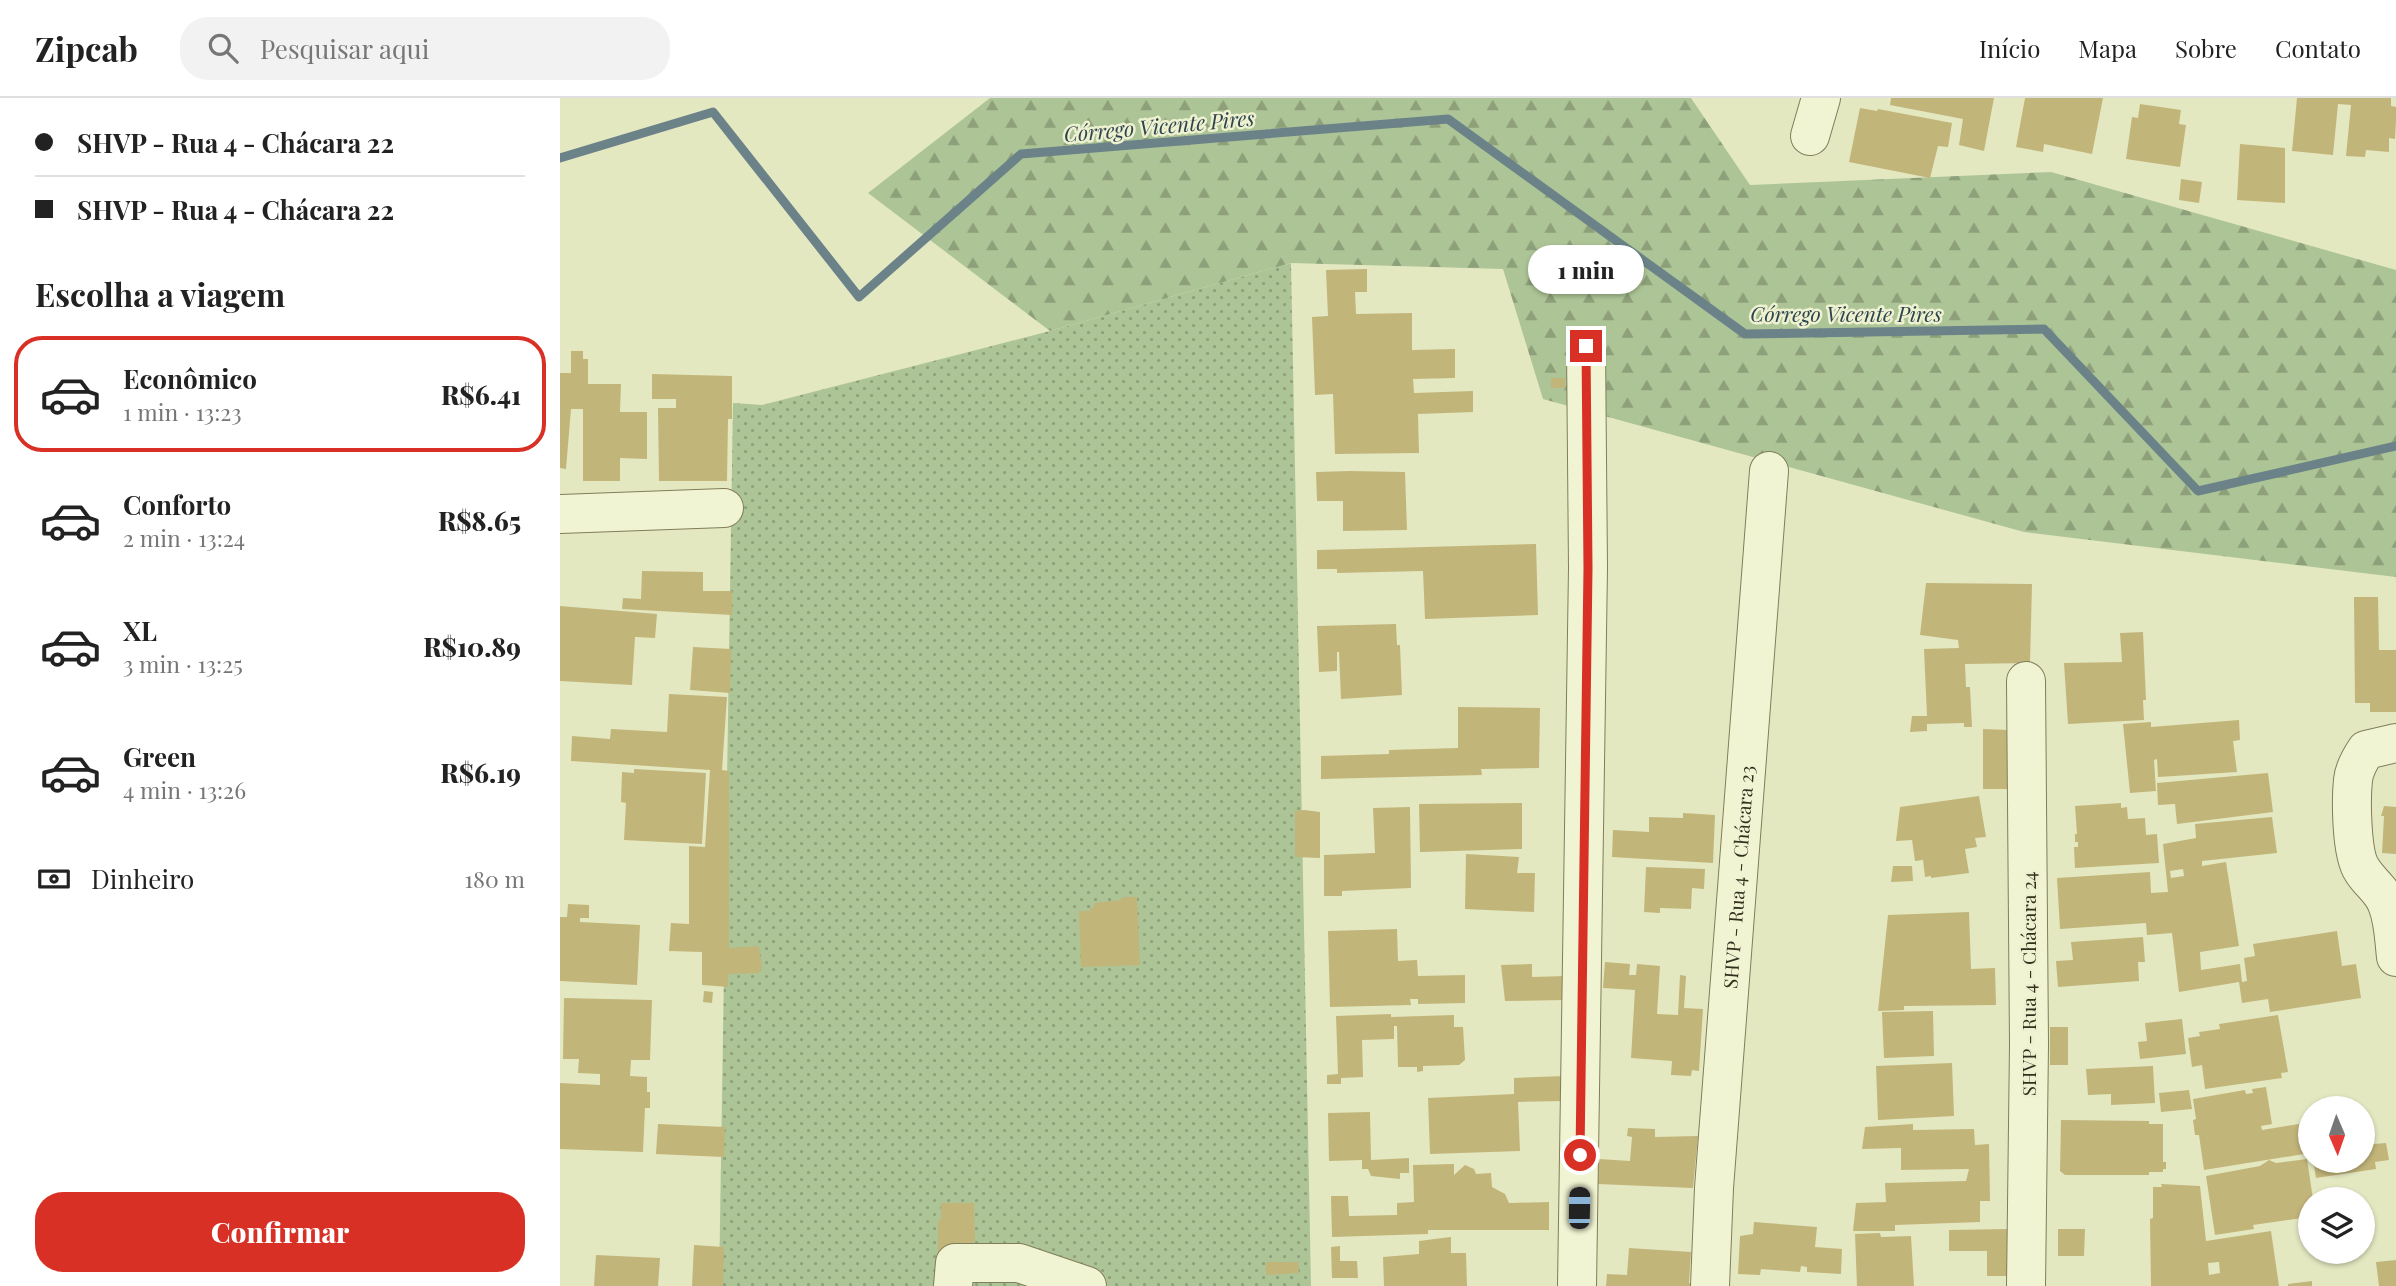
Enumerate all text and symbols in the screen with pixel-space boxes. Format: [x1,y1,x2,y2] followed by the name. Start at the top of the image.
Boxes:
[180,17,670,80] search box
[35,26,138,70] text: Zipcab
[204,29,242,67] icon: search
[260,31,429,66] text: Pesquisar aqui
[1979,32,2040,64] text: Início
[2078,32,2137,64] text: Mapa
[2175,32,2237,64] text: Sobre
[2275,32,2361,64] text: Contato
[1062,103,1256,147] water label: Córrego Vicente Pires
[77,125,394,160] text: SHVP - Rua 4 - Chácara 22
[77,192,394,227] text: SHVP - Rua 4 - Chácara 22
[1528,244,1644,294] callout: 1 min
[1558,254,1614,285] text: 1 min
[35,272,285,315] text: Escolha a viagem
[1750,299,1942,327] water label: Córrego Vicente Pires
[1570,330,1602,362] route end
[123,361,257,396] text: Econômico
[39,363,102,426] icon: car
[441,377,521,412] text: R$6.41
[123,396,242,427] text: 1 min · 13:23
[123,487,231,522] text: Conforto
[39,489,102,552] icon: car
[438,503,521,538] text: R$8.65
[123,522,245,553] text: 2 min · 13:24
[123,613,157,648] text: XL
[39,615,102,678] icon: car
[423,629,521,664] text: R$10.89
[123,648,243,679] text: 3 min · 13:25
[123,739,196,774] text: Green
[39,741,102,804] icon: car
[440,755,521,790] text: R$6.19
[1716,764,1759,990] street label: SHVP - Rua 4 - Chácara 23
[123,774,246,805] text: 4 min · 13:26
[35,860,73,898] icon: cash
[91,861,194,896] text: Dinheiro
[465,863,525,894] text: 180 m
[2015,872,2041,1096] street label: SHVP - Rua 4 - Chácara 24
[2298,1096,2375,1172] north arrow
[2298,1096,2375,1264] map controls
[1564,1139,1596,1171] route start
[1569,1187,1590,1229] car
[2298,1187,2375,1264] button: layers
[35,1192,525,1272] button: Confirmar

